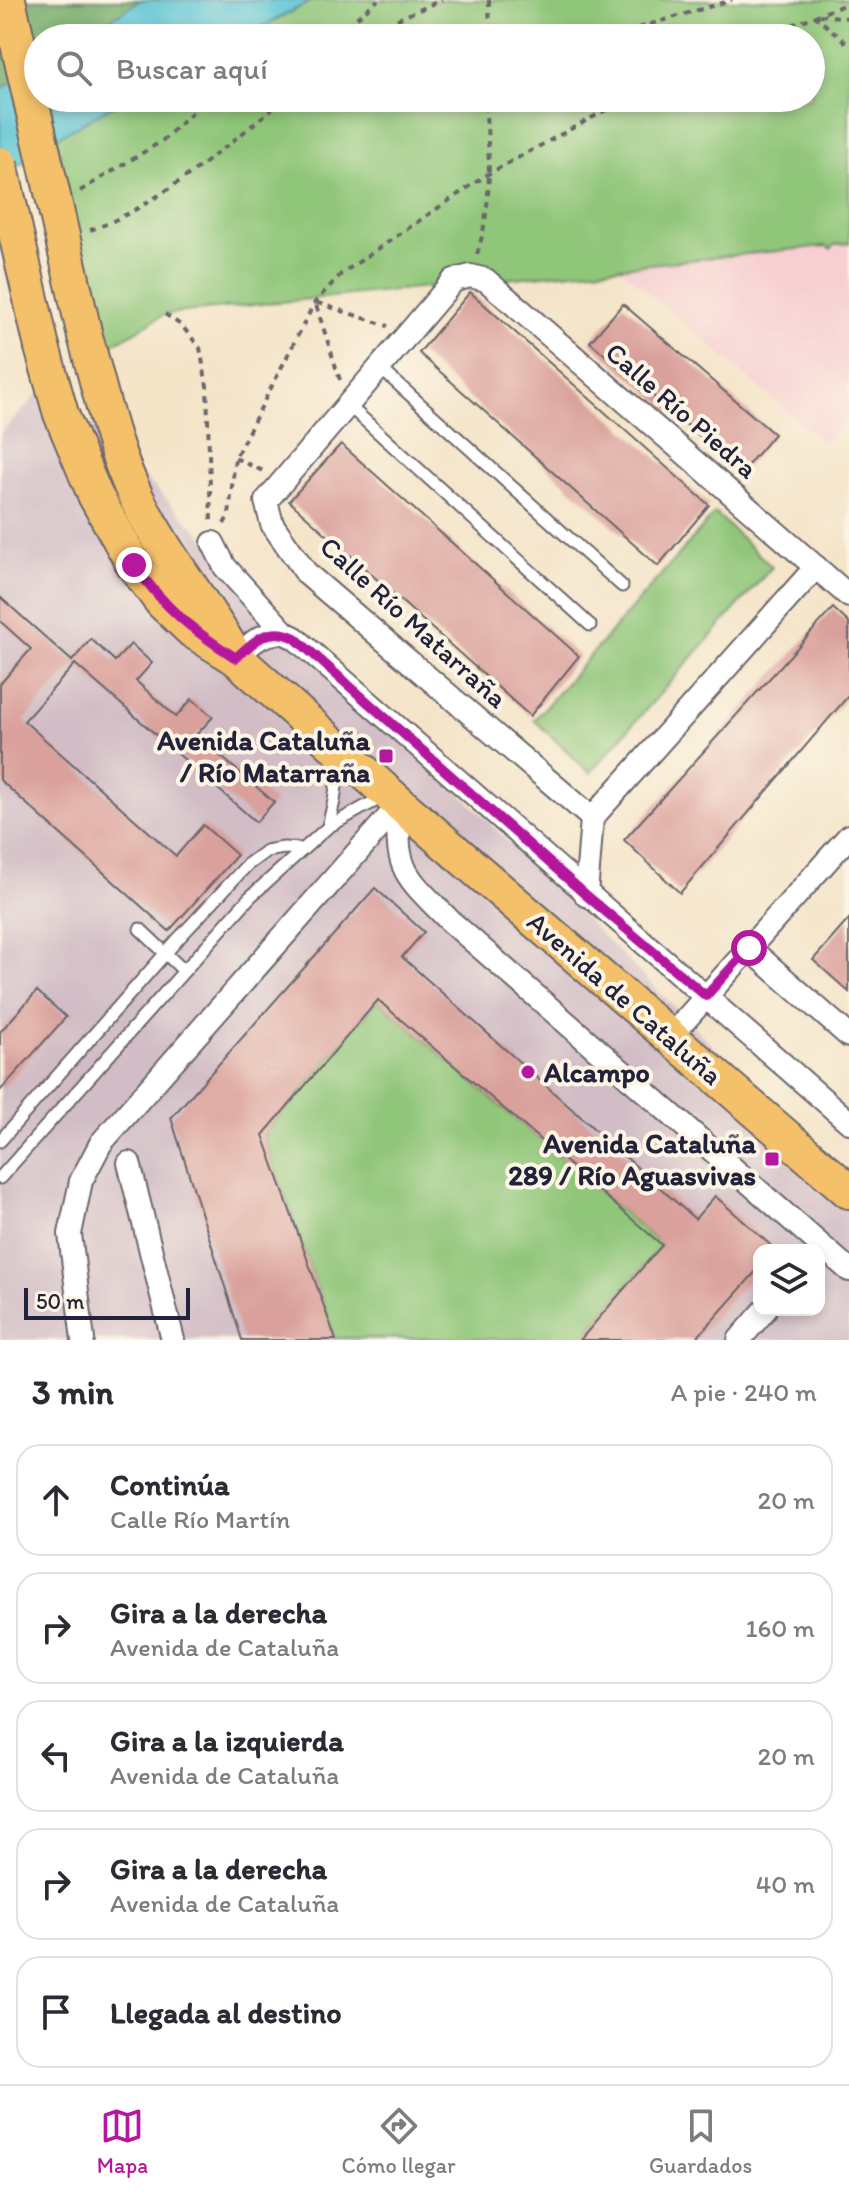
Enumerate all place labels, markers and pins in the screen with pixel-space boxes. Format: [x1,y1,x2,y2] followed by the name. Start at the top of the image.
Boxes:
[156,723,370,789] place label: Avenida Cataluña / Río Matarraña
[377,747,395,765] marker: Avenida Cataluña / Río Matarraña
[543,1055,650,1089] place label: Alcampo
[519,1063,537,1081] marker: Alcampo
[508,1126,756,1192] place label: Avenida Cataluña 289 / Río Aguasvivas
[763,1150,781,1168] marker: Avenida Cataluña 289 / Río Aguasvivas

